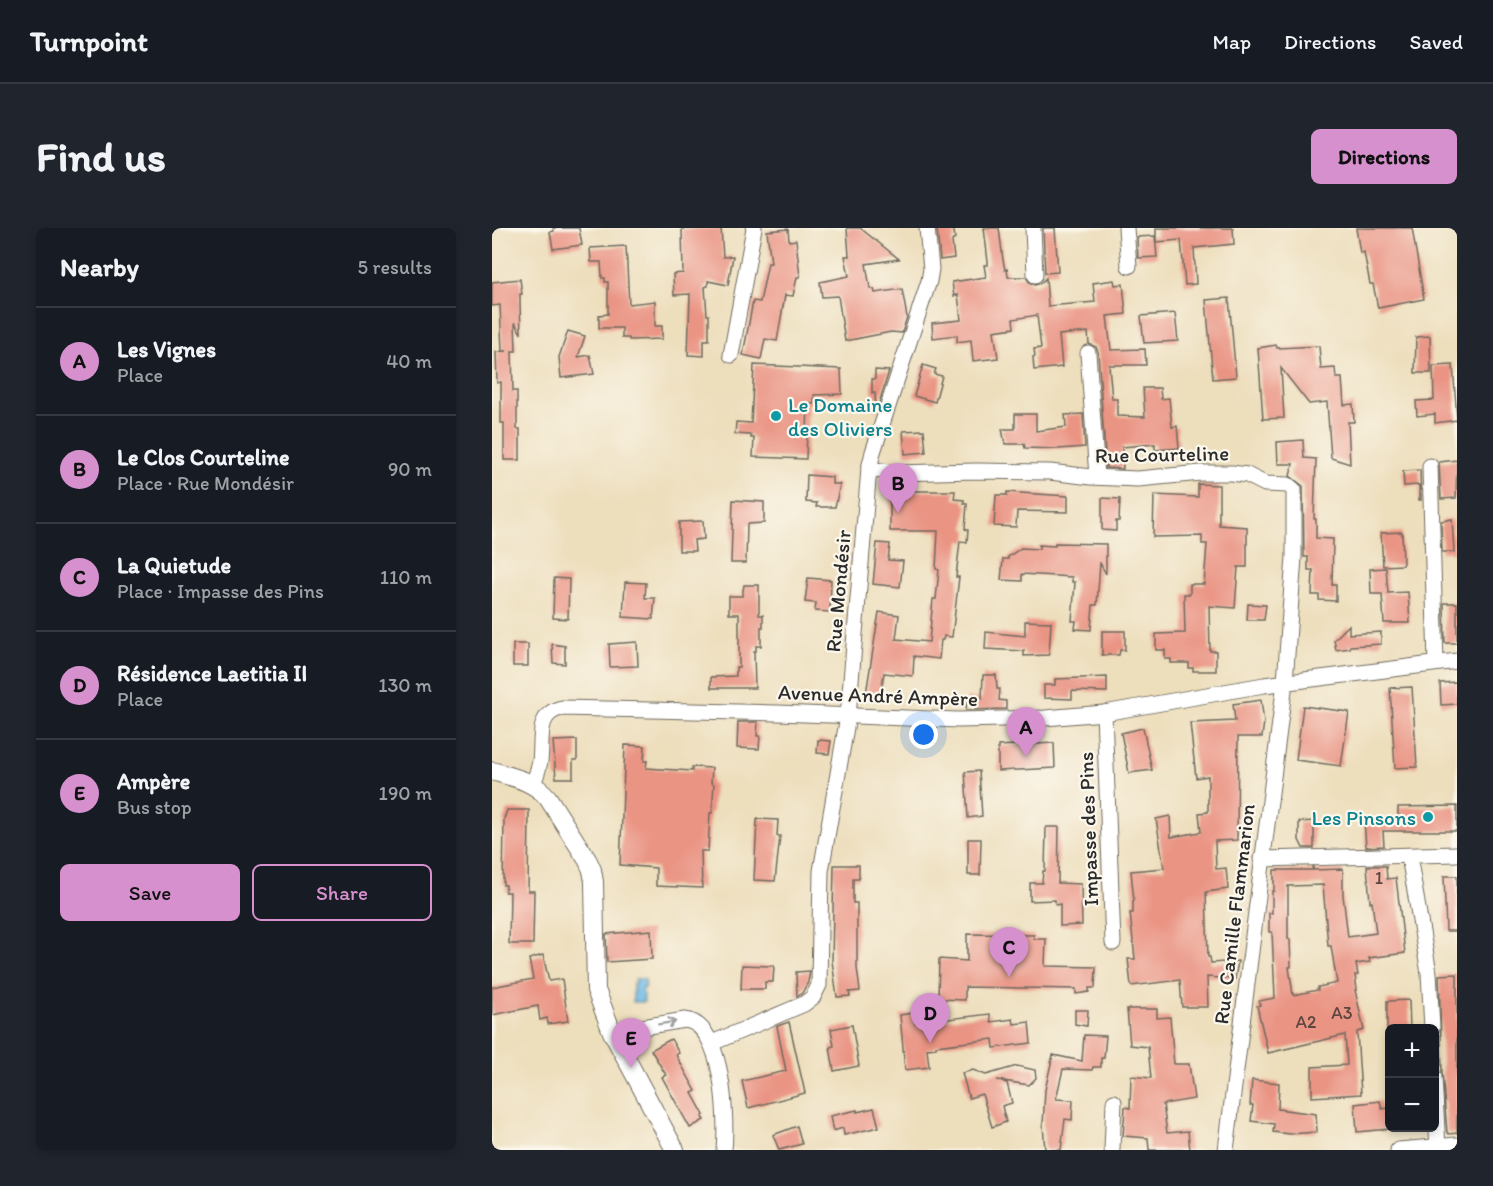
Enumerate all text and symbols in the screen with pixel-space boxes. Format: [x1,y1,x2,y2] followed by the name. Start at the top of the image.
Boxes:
[30,24,148,58] text: Turnpoint
[1213,29,1251,54] text: Map
[1284,29,1376,54] text: Directions
[1409,29,1463,54] text: Saved
[1311,129,1457,184] button: Directions
[36,131,166,182] text: Find us
[60,251,139,283] text: Nearby
[358,255,432,279] text: 5 results
[117,336,216,363] text: Les Vignes
[73,349,86,373] text: A
[386,349,432,373] text: 40 m
[117,363,163,387] text: Place
[788,392,893,441] place label: Le Domaine des Oliviers
[769,409,783,423] marker: Le Domaine des Oliviers
[1095,440,1229,468] street label: Rue Courteline
[117,444,290,471] text: Le Clos Courteline
[73,457,86,481] text: B
[388,457,432,481] text: 90 m
[878,464,918,513] pin: B
[117,471,294,495] text: Place · Rue Mondésir
[820,528,856,653] street label: Rue Mondésir
[117,552,231,579] text: La Quietude
[73,565,86,589] text: C
[380,565,432,589] text: 110 m
[117,579,324,603] text: Place · Impasse des Pins
[117,660,307,687] text: Résidence Laetitia II
[73,673,86,697] text: D
[378,673,432,697] text: 130 m
[778,679,978,711] street label: Avenue André Ampère
[117,687,163,711] text: Place
[1006,708,1046,757] pin: A
[909,720,938,749] your location
[1073,751,1103,907] street label: Impasse des Pins
[117,768,190,795] text: Ampère
[74,781,85,805] text: E
[379,781,432,805] text: 190 m
[117,795,192,819] text: Bus stop
[1208,802,1260,1026] street label: Rue Camille Flammarion
[1311,805,1416,830] place label: Les Pinsons
[1421,810,1435,824] marker: Les Pinsons
[60,864,240,921] button: Save
[252,864,432,921] button: Share
[1375,867,1383,889] house number: 1
[990,928,1028,977] pin: C
[910,994,950,1043] pin: D
[1331,1002,1353,1024] house number: A3
[1296,1011,1317,1033] house number: A2
[656,1017,676,1028] one-way arrow
[612,1018,650,1068] pin: E
[1385,1024,1439,1132] map controls
[1385,1024,1439,1078] button: +
[1385,1078,1439,1132] button: −

